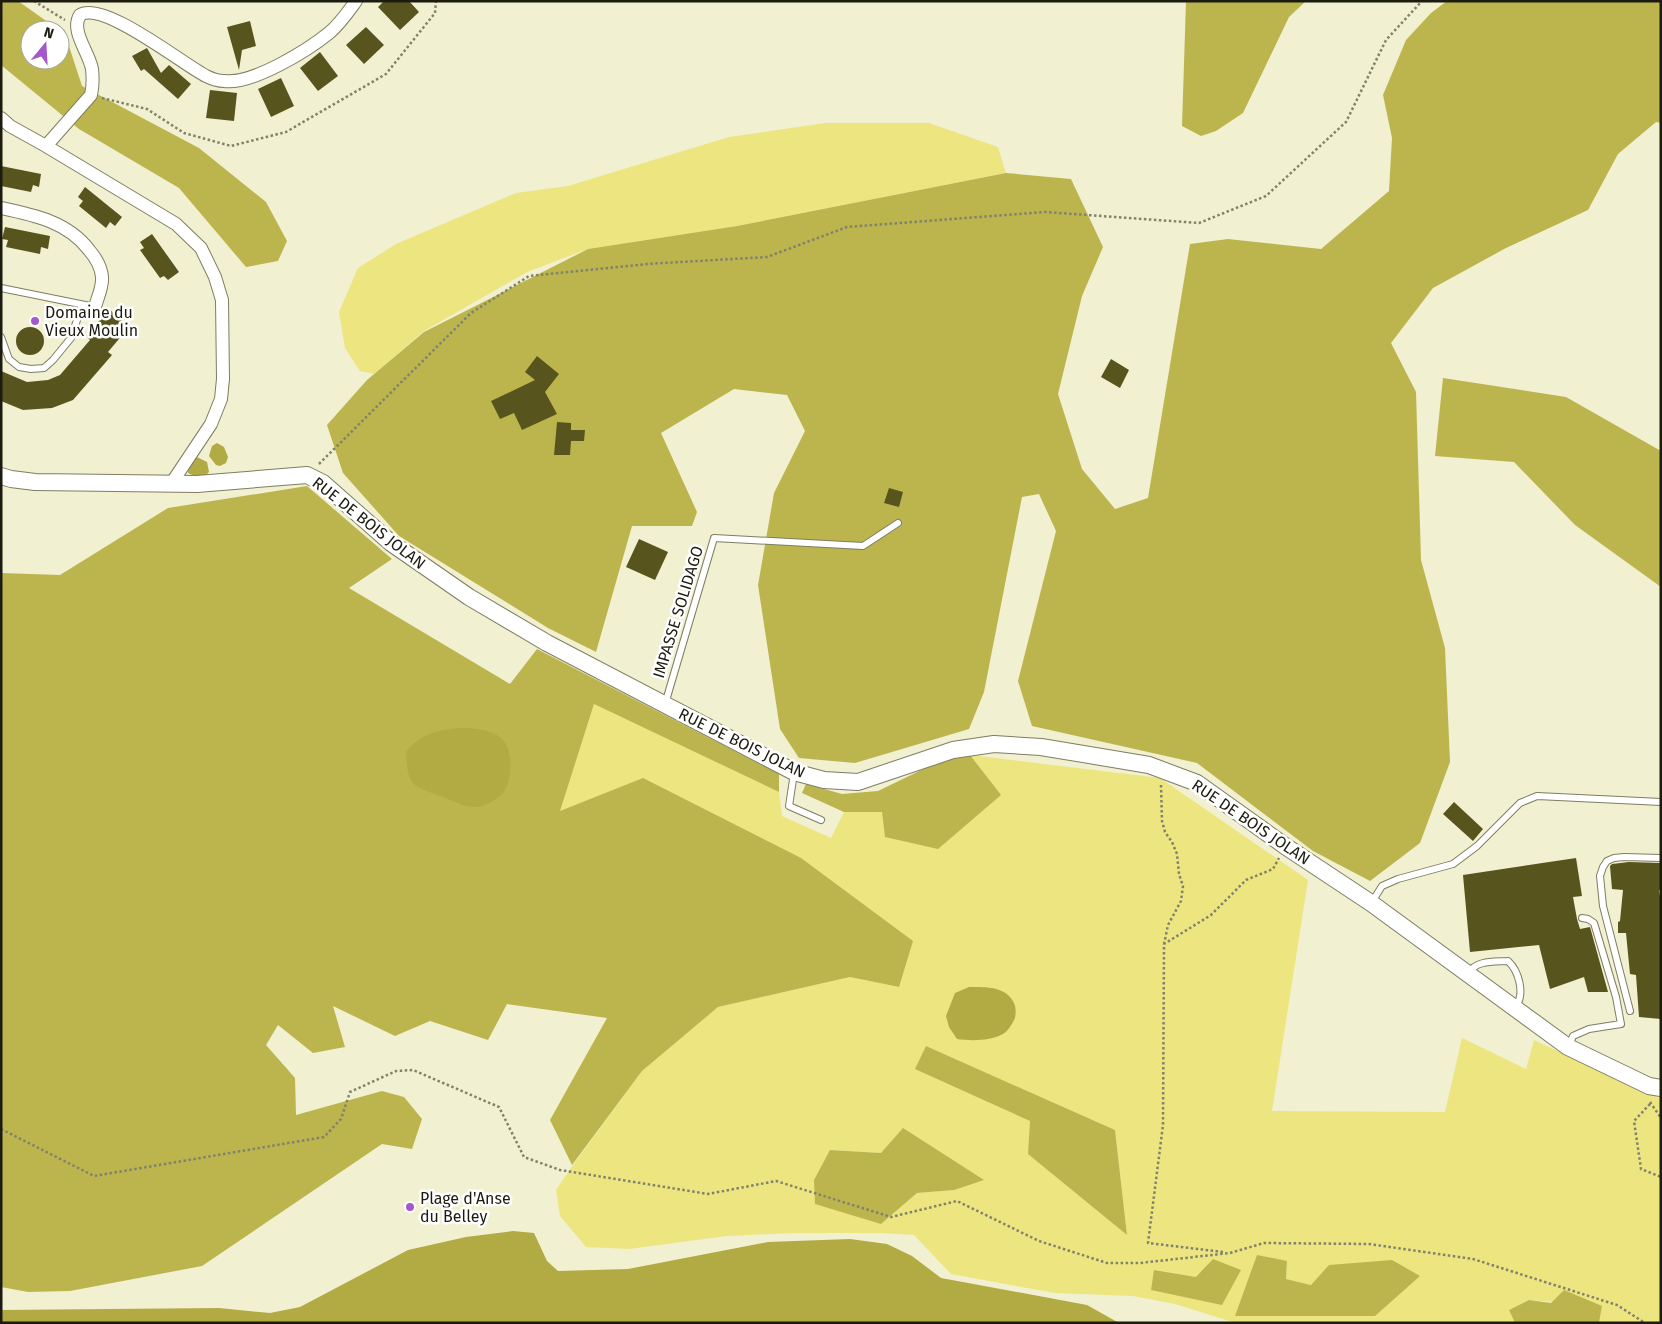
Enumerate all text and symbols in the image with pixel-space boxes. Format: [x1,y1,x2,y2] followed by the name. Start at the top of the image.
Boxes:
[20,20,70,70] north arrow
[42,24,56,43] text: N
[45,303,138,340] place label: Domaine du Vieux Moulin
[29,315,41,327] marker: Domaine du Vieux Moulin
[309,473,429,573] street label: RUE DE BOIS JOLAN
[649,543,707,681] street label: IMPASSE SOLIDAGO
[676,704,808,782] street label: RUE DE BOIS JOLAN
[1188,775,1314,869] street label: RUE DE BOIS JOLAN
[420,1189,511,1226] place label: Plage d'Anse du Belley
[404,1201,416,1213] marker: Plage d'Anse du Belley

